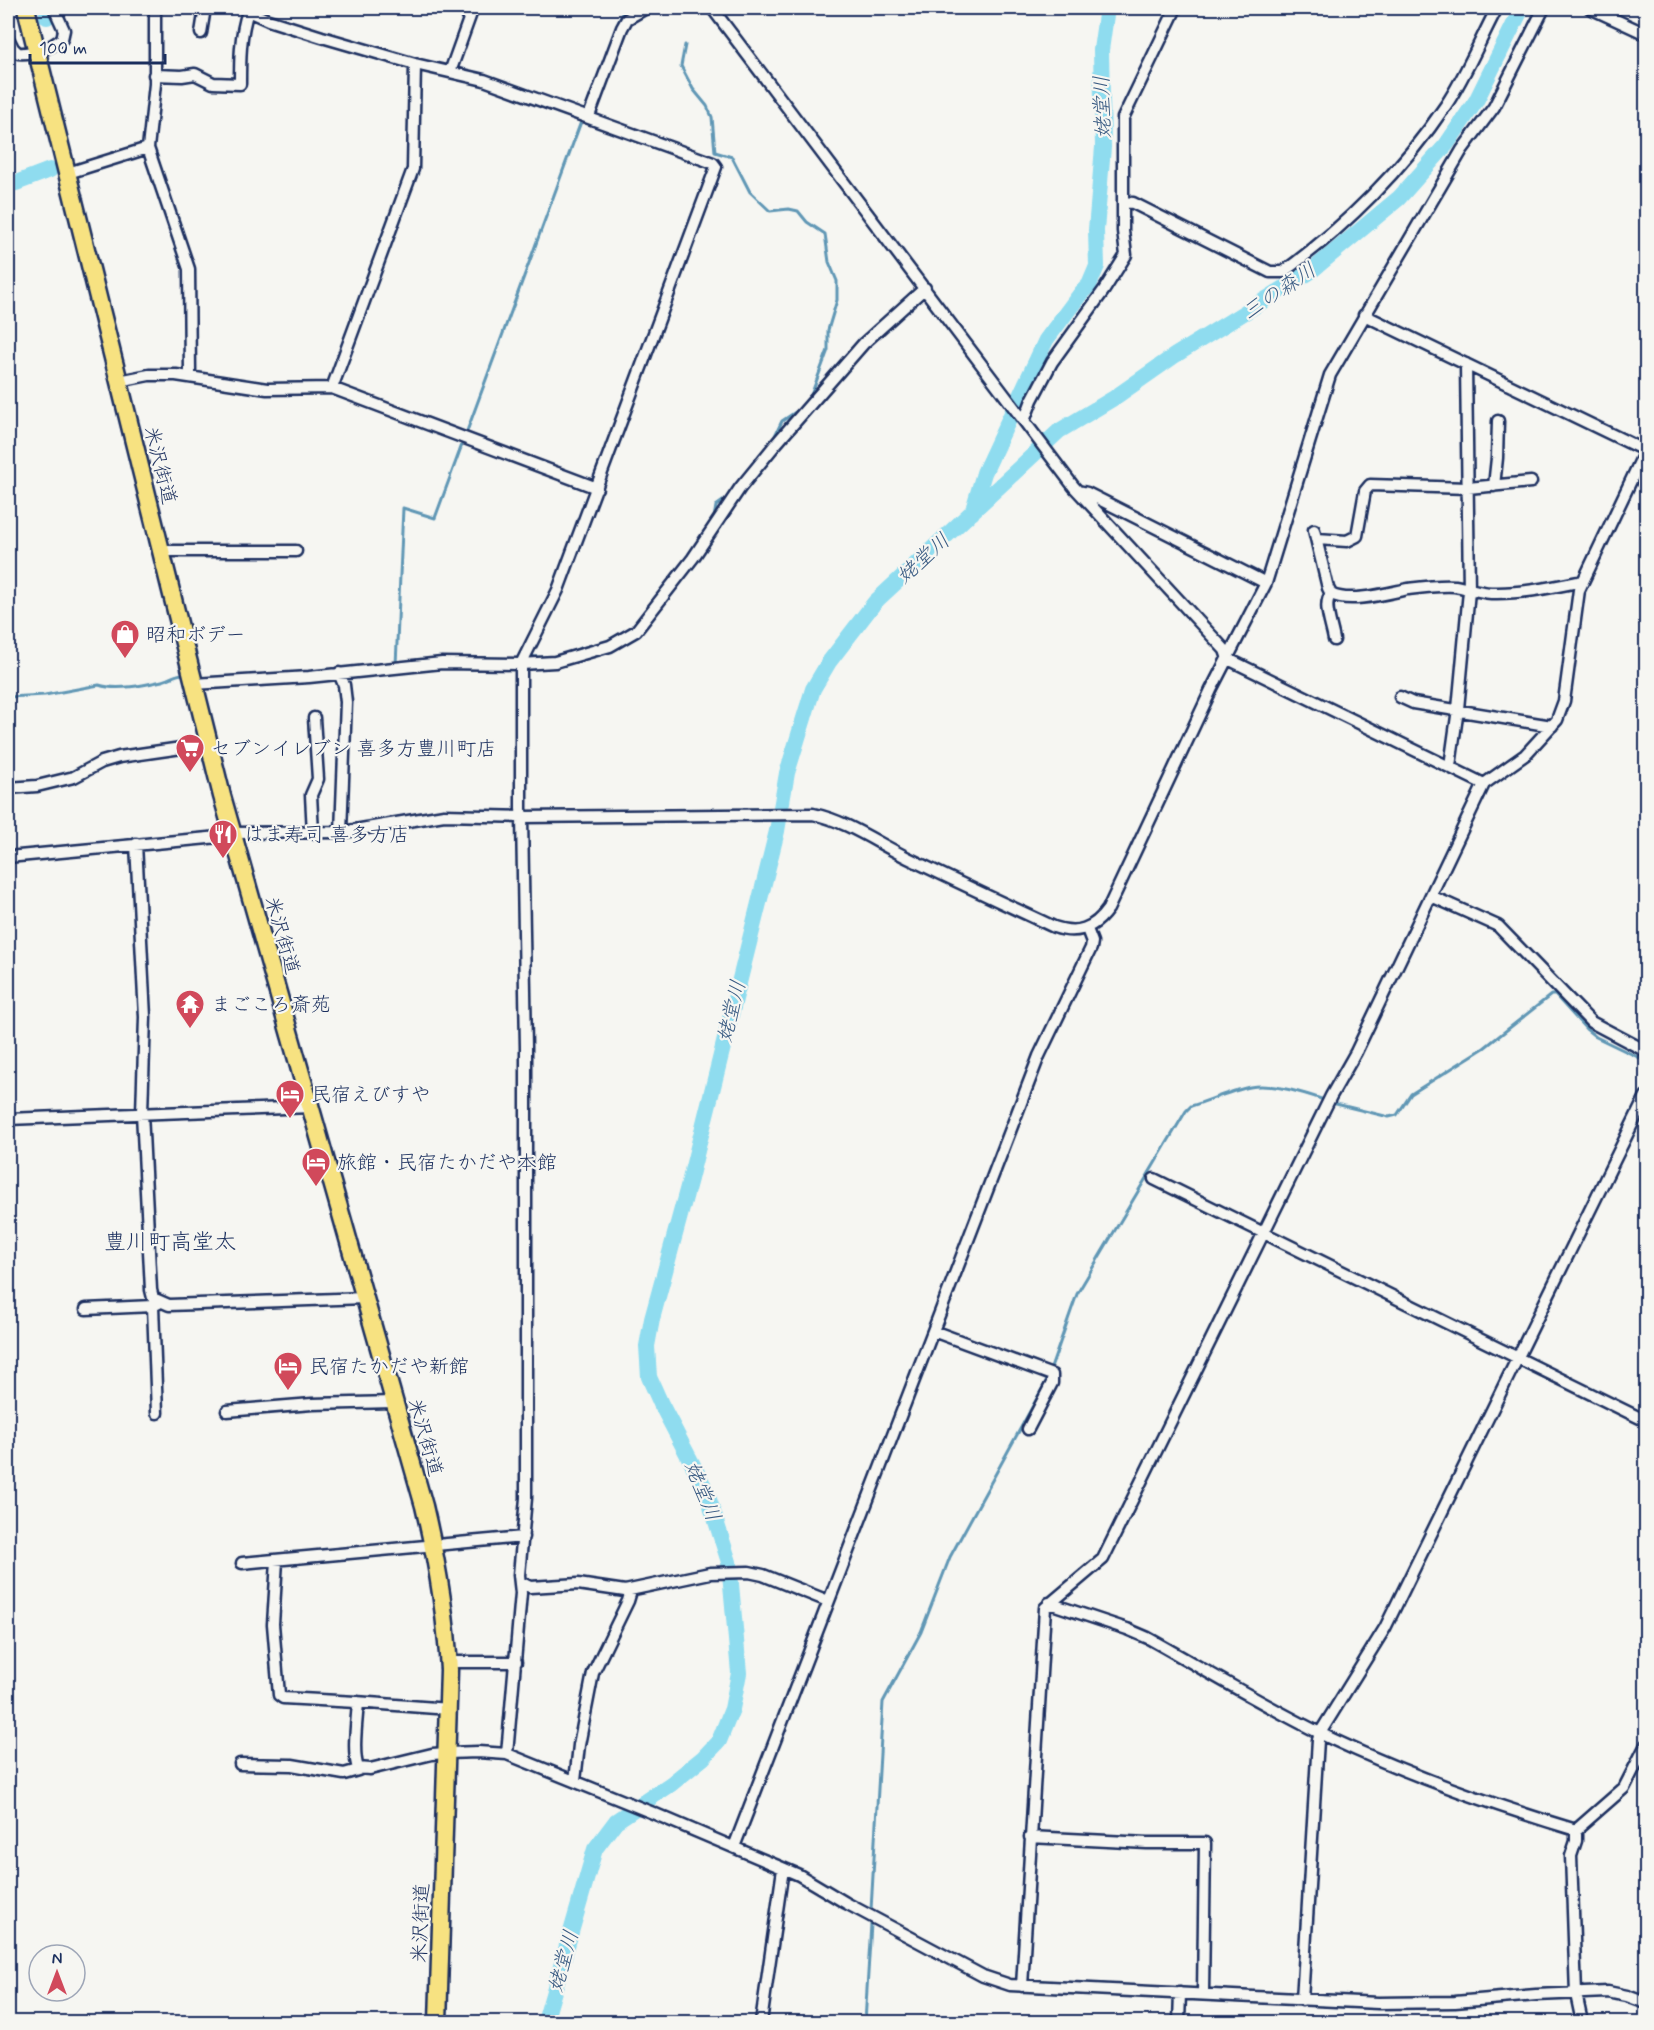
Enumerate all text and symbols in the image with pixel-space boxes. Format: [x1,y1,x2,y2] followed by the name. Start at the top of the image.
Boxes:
[30,27,165,65] scale bar
[39,37,87,61] text: 100 m
[1088,75,1118,139] water label: 姥堂川
[1237,257,1322,327] water label: 三の森川
[137,423,182,507] street label: 米沢街道
[891,527,956,590] water label: 姥堂川
[109,618,141,660] shop icon: 昭和ボデー
[146,622,246,649] place label: 昭和ボデー
[174,732,206,774] supermarket icon: セブンイレブン 喜多方豊川町店
[211,736,496,763] place label: セブンイレブン 喜多方豊川町店
[207,818,239,860] restaurant icon: はま寿司 喜多方店
[244,822,409,849] place label: はま寿司 喜多方店
[258,893,306,978] street label: 米沢街道
[711,977,753,1045] water label: 姥堂川
[174,988,206,1030] temple icon: まごころ斎苑
[211,992,331,1019] place label: まごころ斎苑
[274,1078,306,1120] hotel icon: 民宿えびすや
[311,1082,431,1109] place label: 民宿えびすや
[300,1146,332,1188] hotel icon: 旅館・民宿たかだや本館
[337,1150,557,1177] place label: 旅館・民宿たかだや本館
[104,1229,236,1257] district label: 豊川町高堂太
[272,1350,304,1392] hotel icon: 民宿たかだや新館
[309,1354,469,1381] place label: 民宿たかだや新館
[401,1395,449,1480] street label: 米沢街道
[677,1457,727,1526] water label: 姥堂川
[407,1883,436,1963] street label: 米沢街道
[542,1927,586,1995] water label: 姥堂川
[27,1943,87,2003] north arrow
[52,1949,62,1970] text: N

